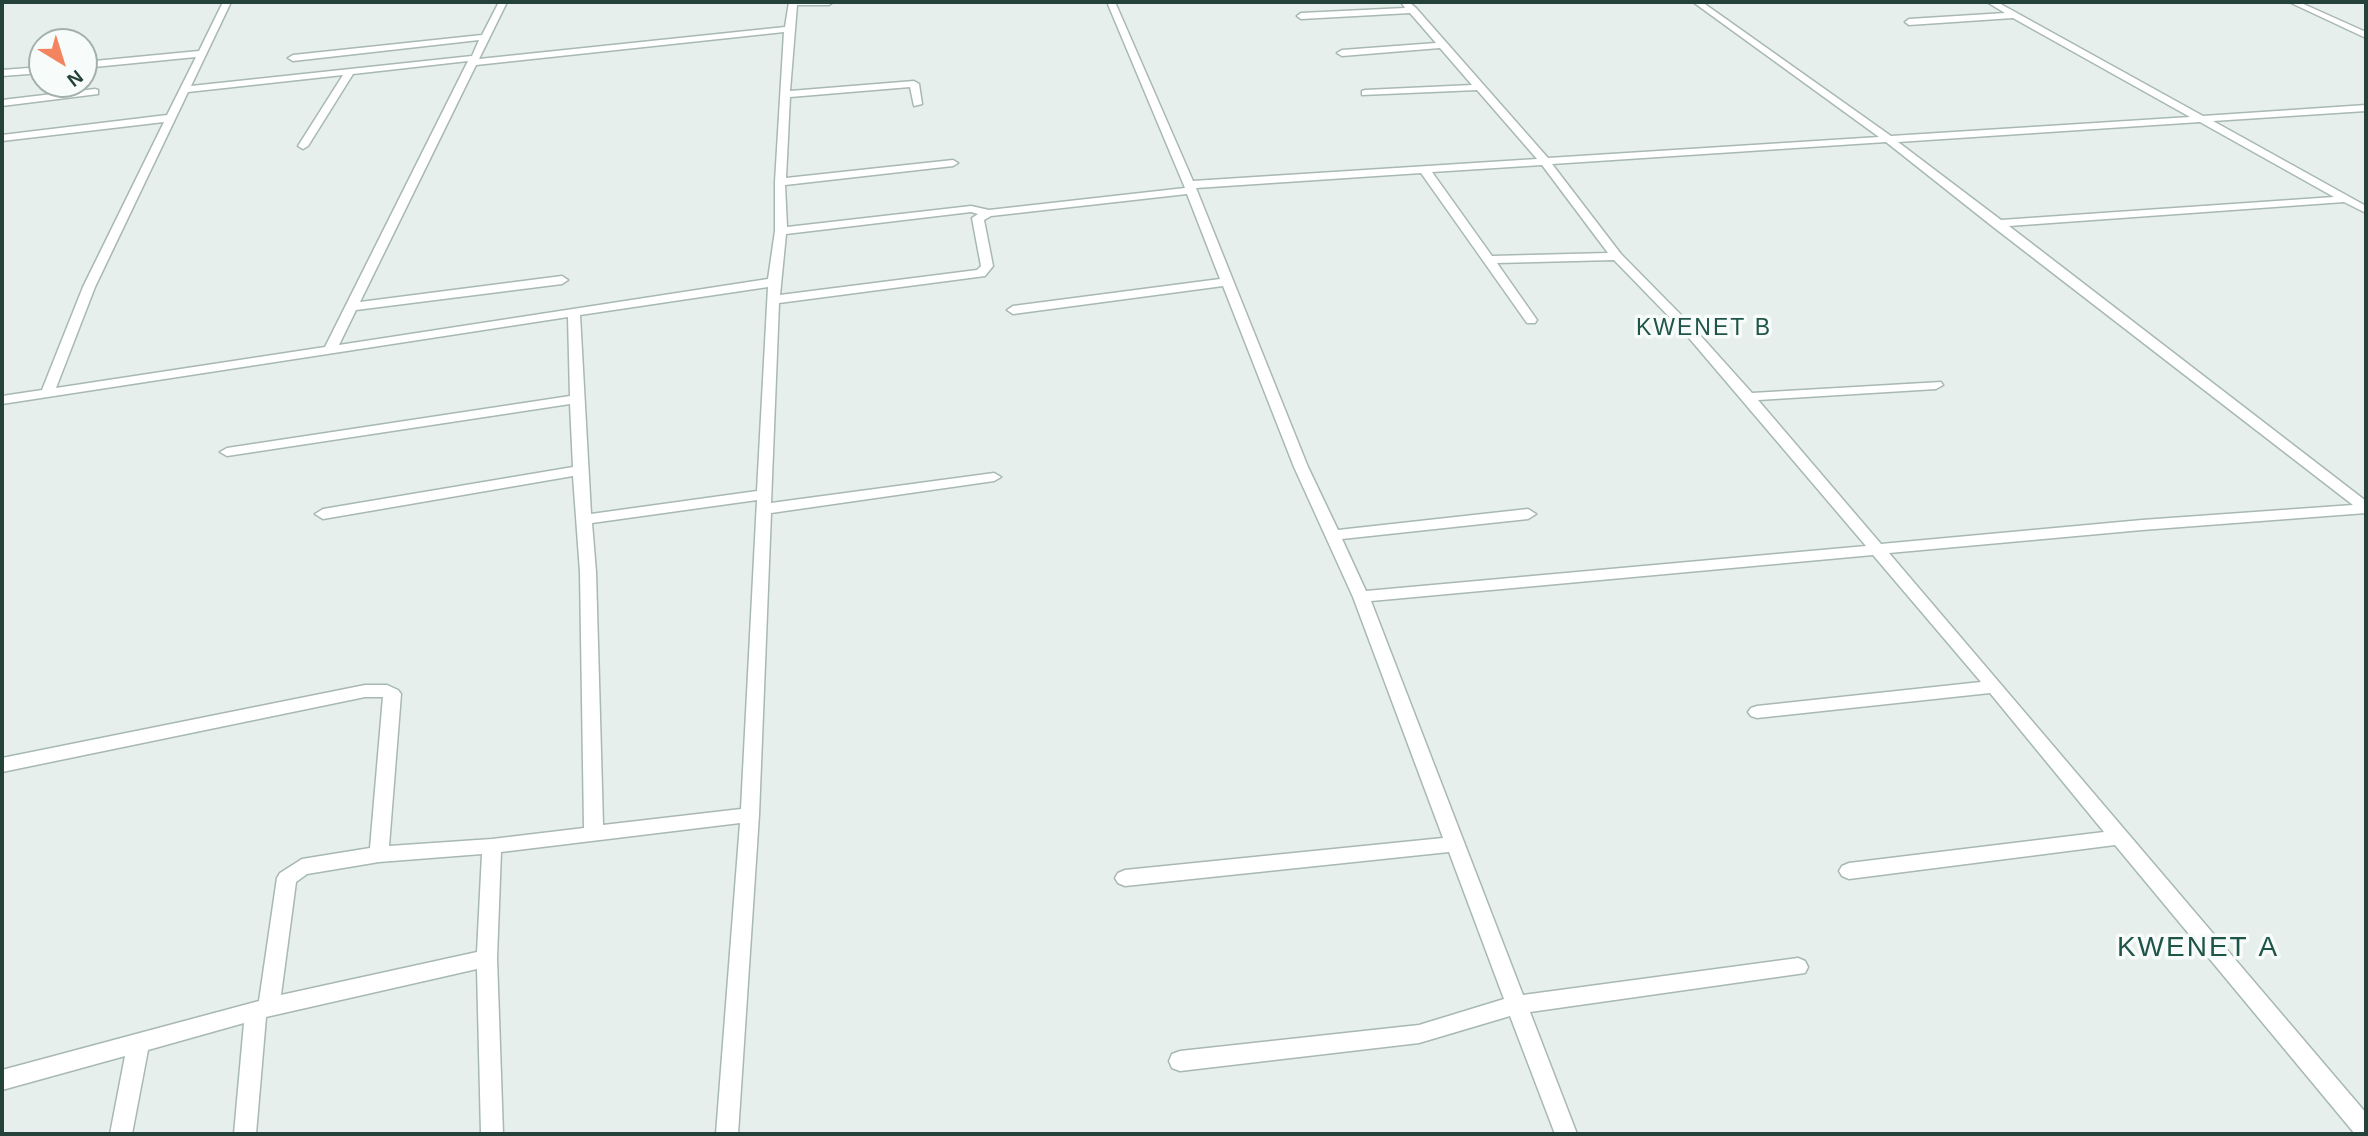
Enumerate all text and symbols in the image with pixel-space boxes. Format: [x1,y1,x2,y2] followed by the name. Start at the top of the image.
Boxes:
[28,28,98,98] north arrow
[63,66,87,91] text: N
[1637,315,1771,343] district label: KWENET B
[2118,931,2278,965] district label: KWENET A

